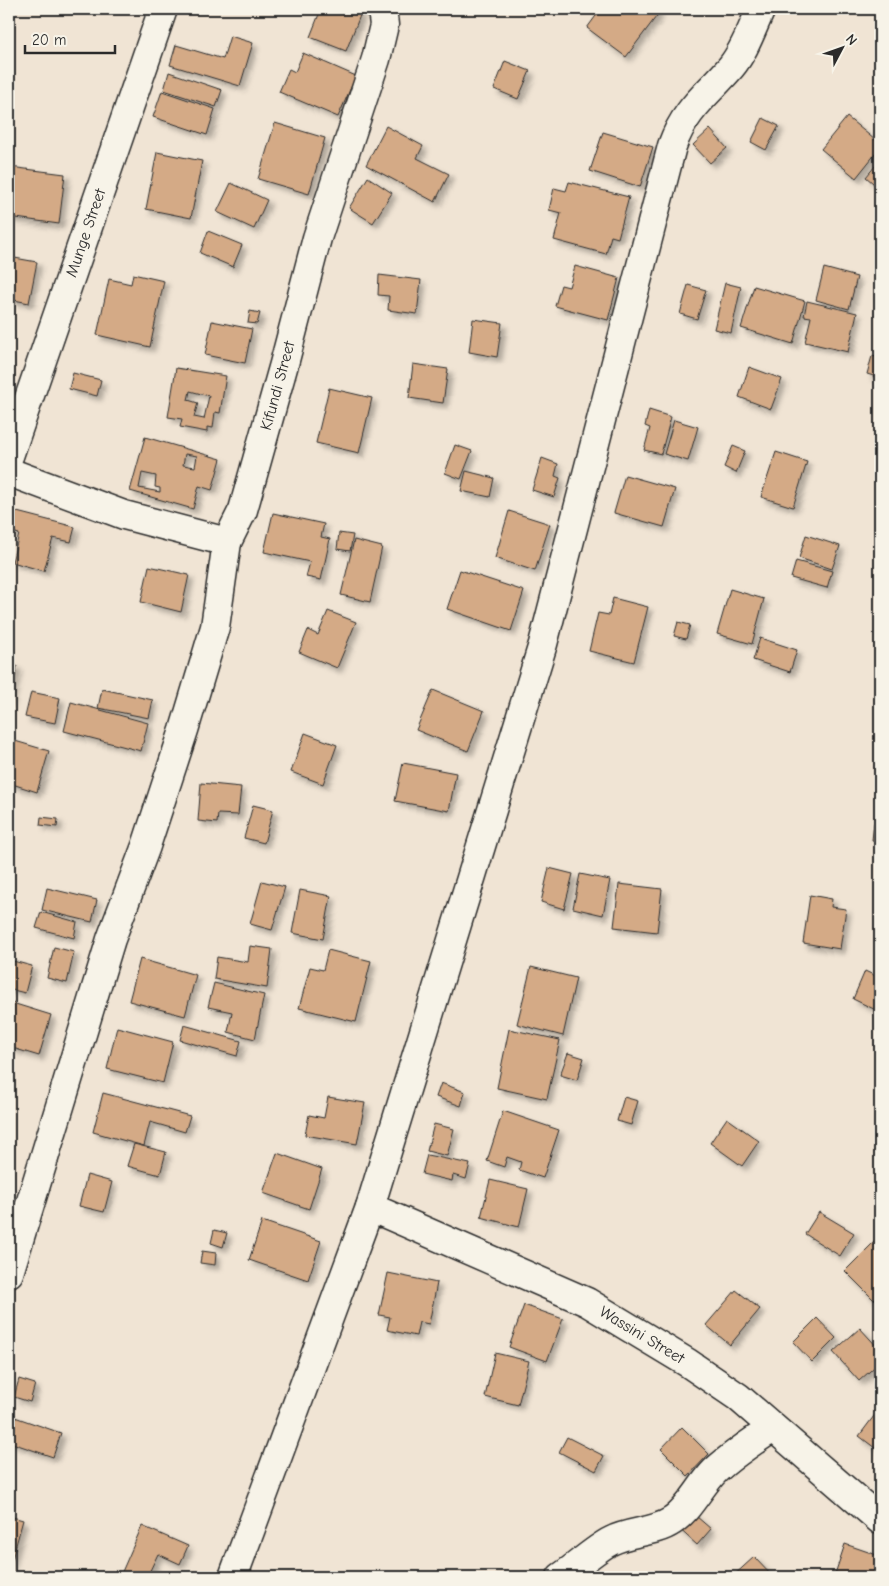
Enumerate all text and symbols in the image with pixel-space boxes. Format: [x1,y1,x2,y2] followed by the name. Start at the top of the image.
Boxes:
[25,22,115,54] scale bar
[816,22,866,72] north arrow
[32,31,66,49] text: 20 m
[842,31,861,49] text: N
[62,186,110,280] street label: Munge Street
[257,339,299,432] street label: Kifundi Street
[596,1303,688,1368] street label: Wassini Street

